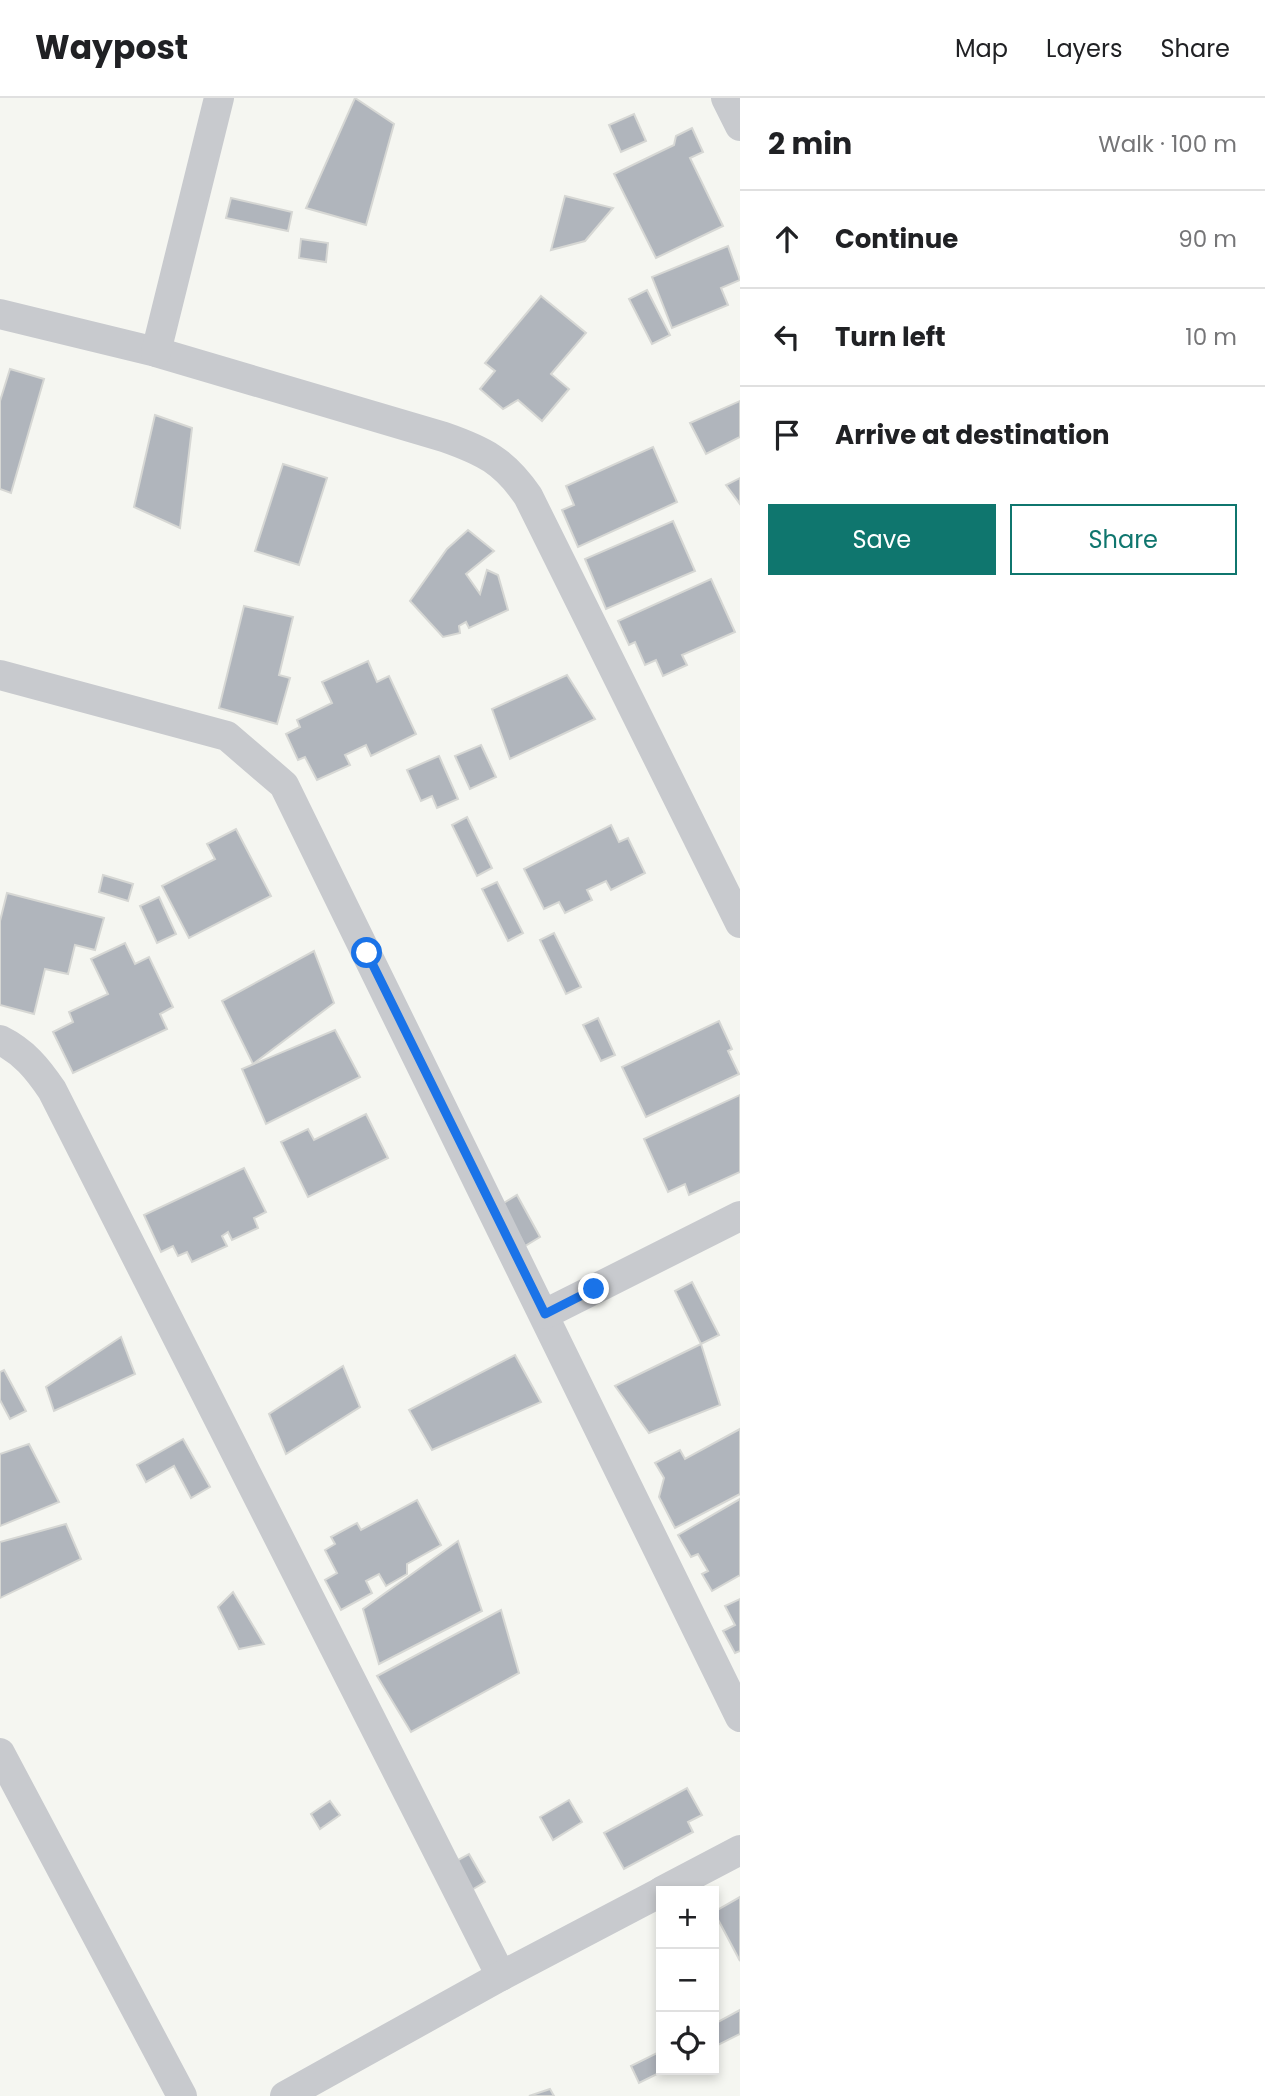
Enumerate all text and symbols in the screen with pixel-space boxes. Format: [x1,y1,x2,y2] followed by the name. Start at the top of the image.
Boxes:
[35,24,188,71] text: Waypost
[955,32,1008,65] text: Map
[1046,32,1122,65] text: Layers
[1160,32,1230,65] text: Share
[768,122,852,165] text: 2 min
[1098,128,1237,160] text: Walk · 100 m
[768,220,806,258] icon: ahead
[835,221,958,257] text: Continue
[1178,223,1237,255] text: 90 m
[768,318,806,356] icon: left
[835,319,946,355] text: Turn left
[1185,321,1237,353] text: 10 m
[768,416,806,454] icon: arrive
[835,417,1110,453] text: Arrive at destination
[768,504,996,575] button: Save
[1010,504,1237,575] button: Share
[351,937,382,968] route start
[578,1273,609,1304] route end
[656,1886,719,2075] map controls
[656,1886,719,1949] button: +
[656,1949,719,2012] button: −
[656,2012,719,2075] button: locate

